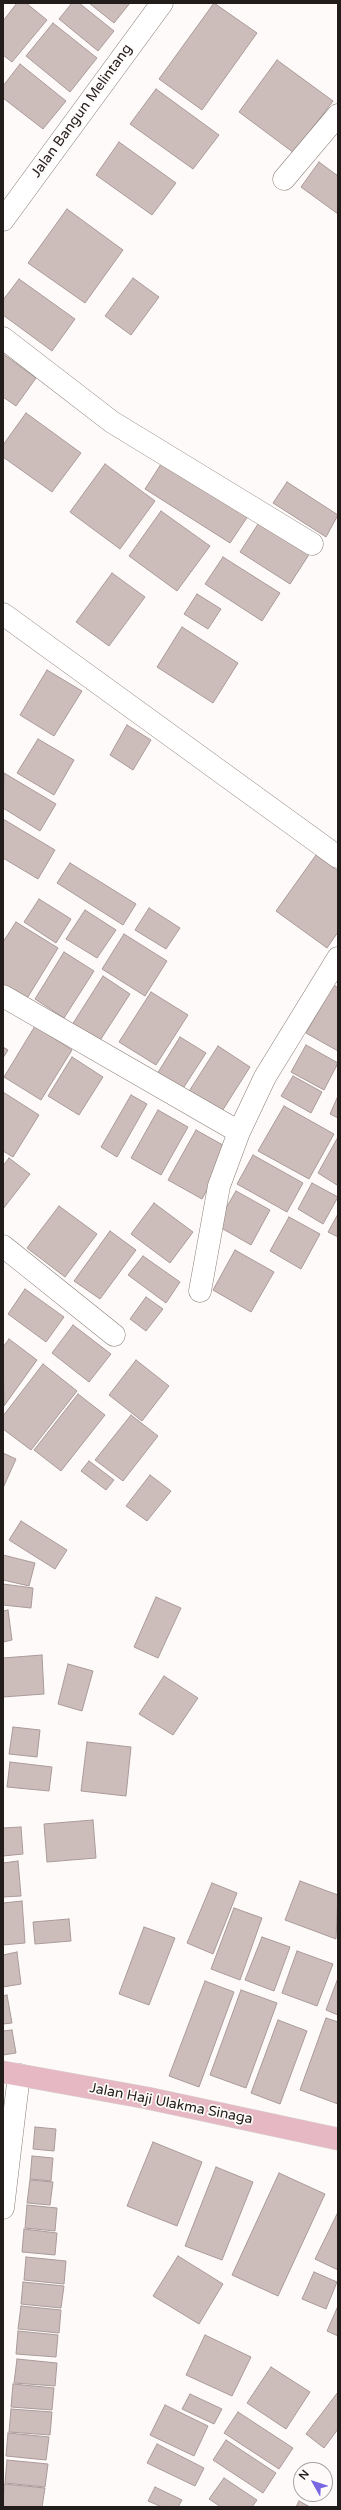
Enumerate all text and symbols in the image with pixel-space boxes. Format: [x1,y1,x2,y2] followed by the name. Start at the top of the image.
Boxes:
[28,41,136,181] street label: Jalan Bangun Melintang
[88,2080,254,2128] street label: Jalan Haji Ulakma Sinaga
[293,2462,333,2502] north arrow
[296,2467,312,2482] text: N

